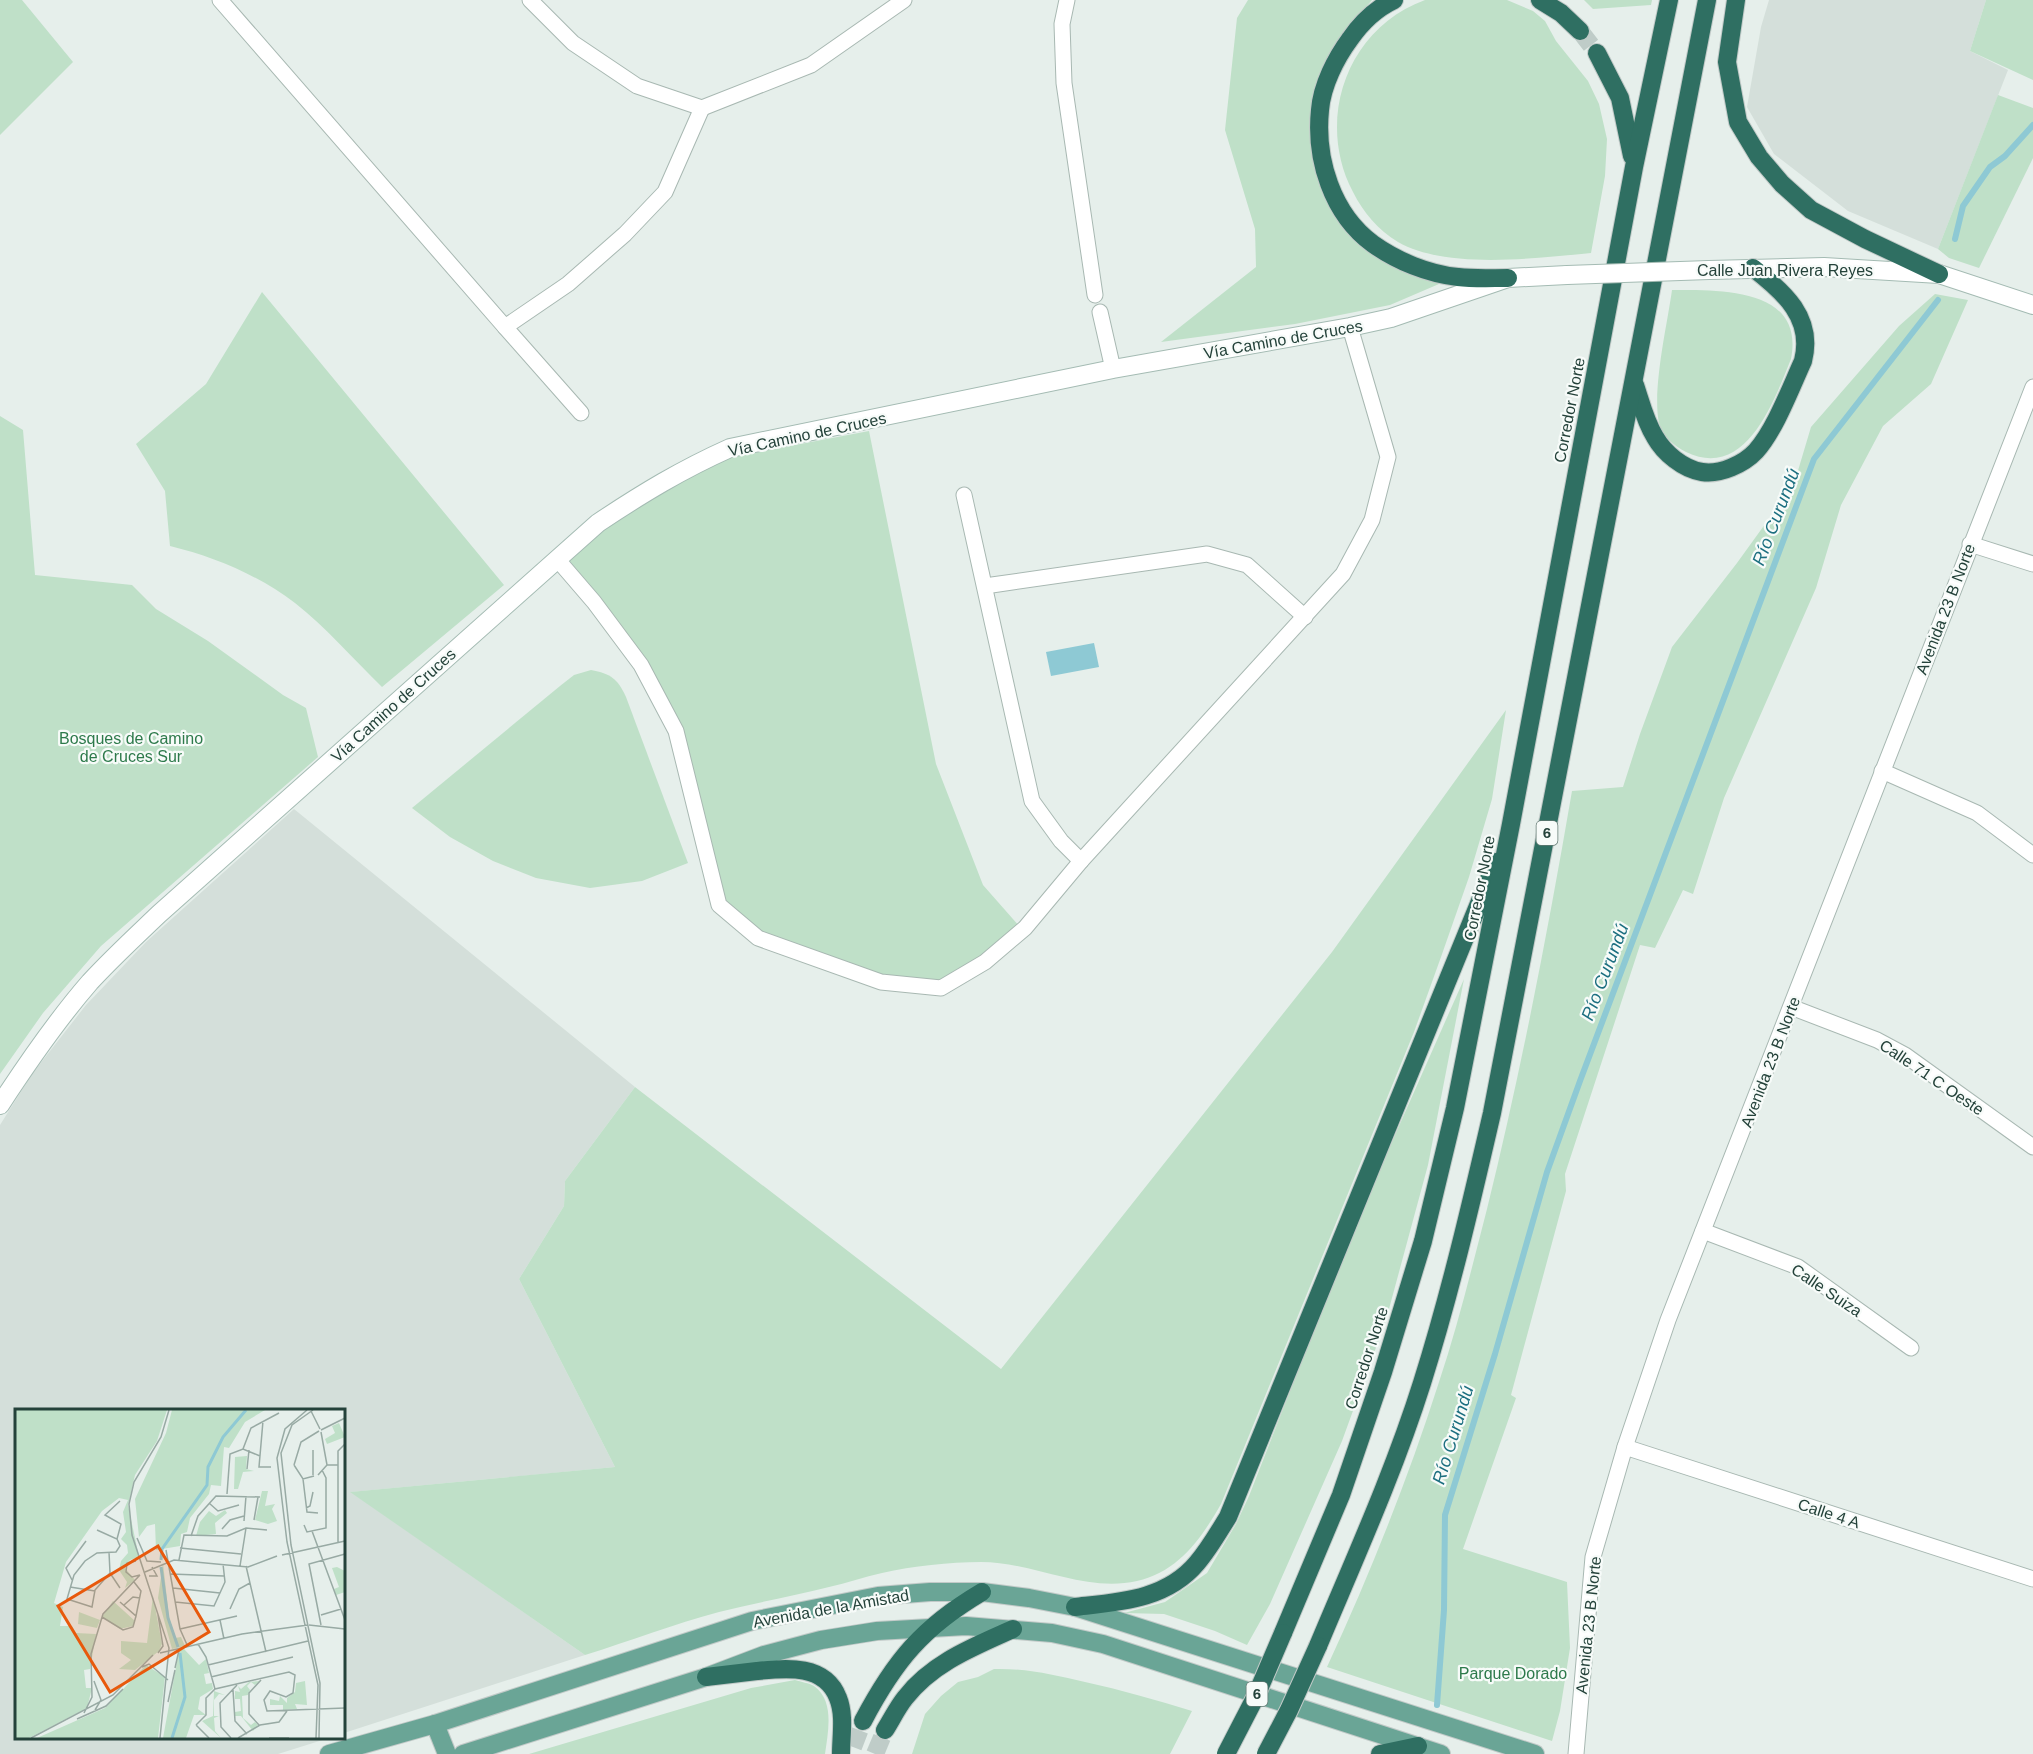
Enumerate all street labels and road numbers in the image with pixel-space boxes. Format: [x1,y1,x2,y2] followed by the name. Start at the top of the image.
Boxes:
[1697,262,1873,279] street label: Calle Juan Rivera Reyes
[1202,317,1364,362] street label: Vía Camino de Cruces
[1551,356,1588,464] street label: Corredor Norte
[727,409,888,460] street label: Vía Camino de Cruces
[1913,541,1978,677] street label: Avenida 23 B Norte
[328,645,459,766] street label: Vía Camino de Cruces
[1536,821,1558,845] road number: 6
[1461,834,1498,942] street label: Corredor Norte
[1738,994,1803,1130] street label: Avenida 23 B Norte
[1876,1036,1987,1119] street label: Calle 71 C Oeste
[1788,1261,1865,1320] street label: Calle Suiza
[1342,1305,1391,1412] street label: Corredor Norte
[1796,1495,1862,1532] street label: Calle 4 A
[1573,1555,1604,1695] street label: Avenida 23 B Norte
[752,1586,910,1631] street label: Avenida de la Amistad
[1246,1682,1268,1706] road number: 6

